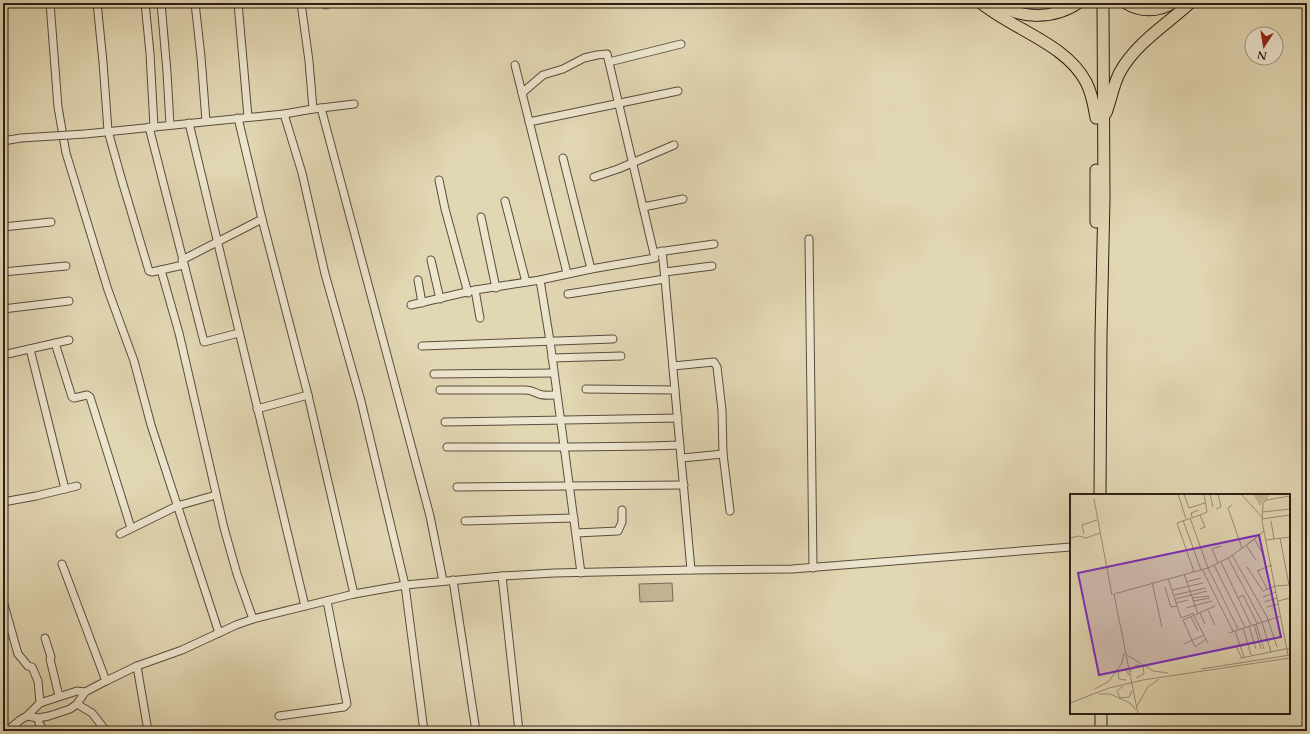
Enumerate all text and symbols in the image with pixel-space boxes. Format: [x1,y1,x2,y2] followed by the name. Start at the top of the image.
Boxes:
[1244,26,1284,66] north arrow
[1255,47,1268,64] text: N
[1070,494,1290,714] inset map

